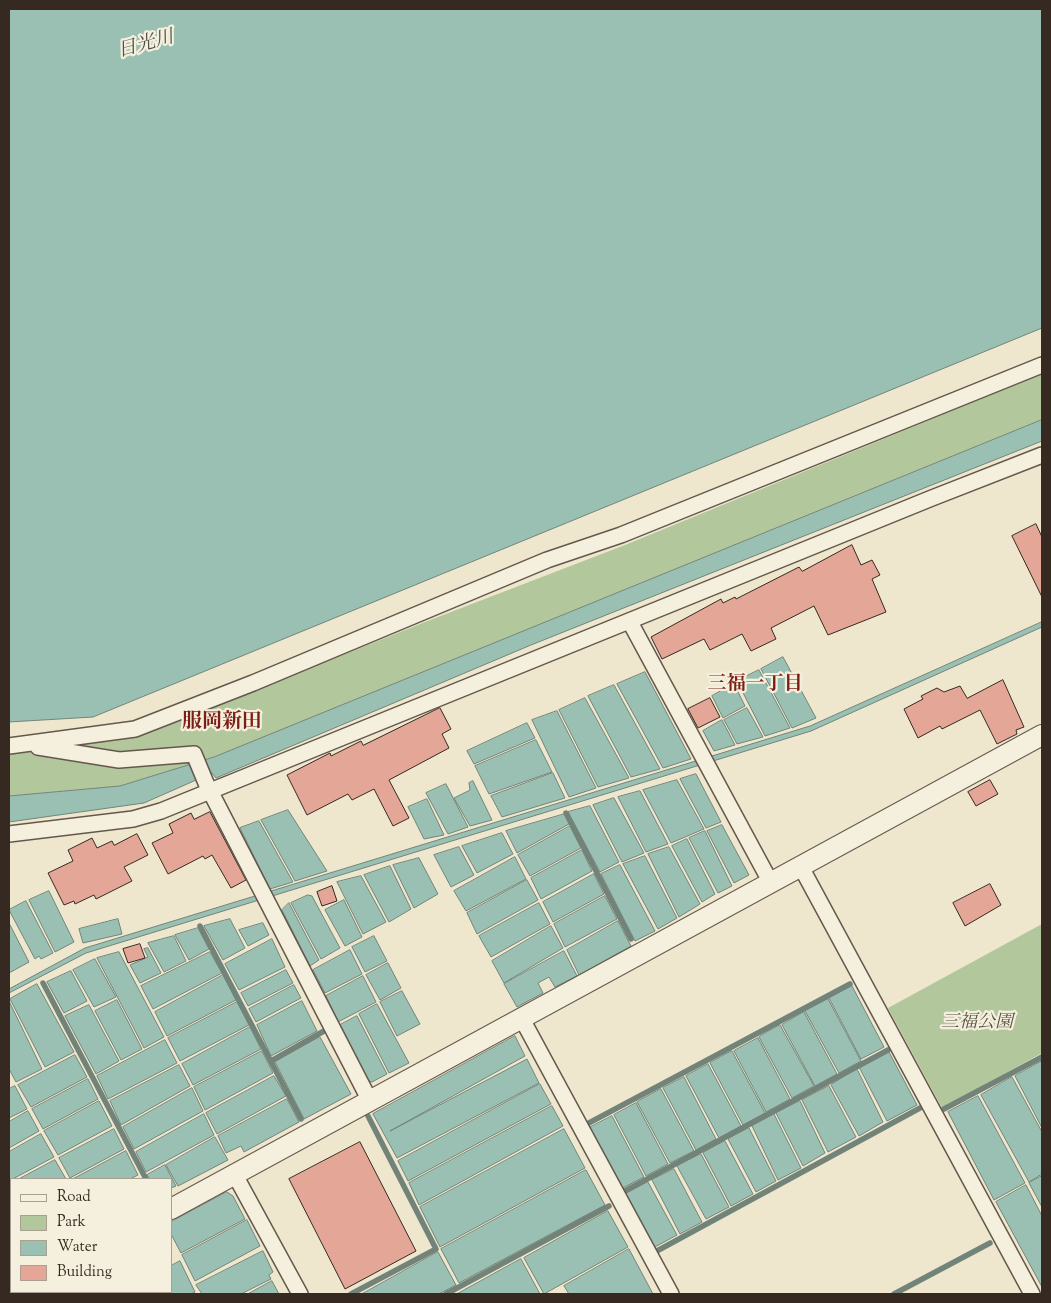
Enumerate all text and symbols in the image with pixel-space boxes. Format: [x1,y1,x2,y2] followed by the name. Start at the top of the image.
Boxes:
[116,28,176,64] water label: 日光川
[708,675,802,697] district label: 三福一丁目
[182,712,262,736] district label: 服岡新田
[941,1013,1013,1035] park label: 三福公園
[10,1178,172,1293] legend
[57,1187,91,1208] text: Road
[57,1212,86,1233] text: Park
[57,1237,97,1258] text: Water
[57,1262,112,1283] text: Building

